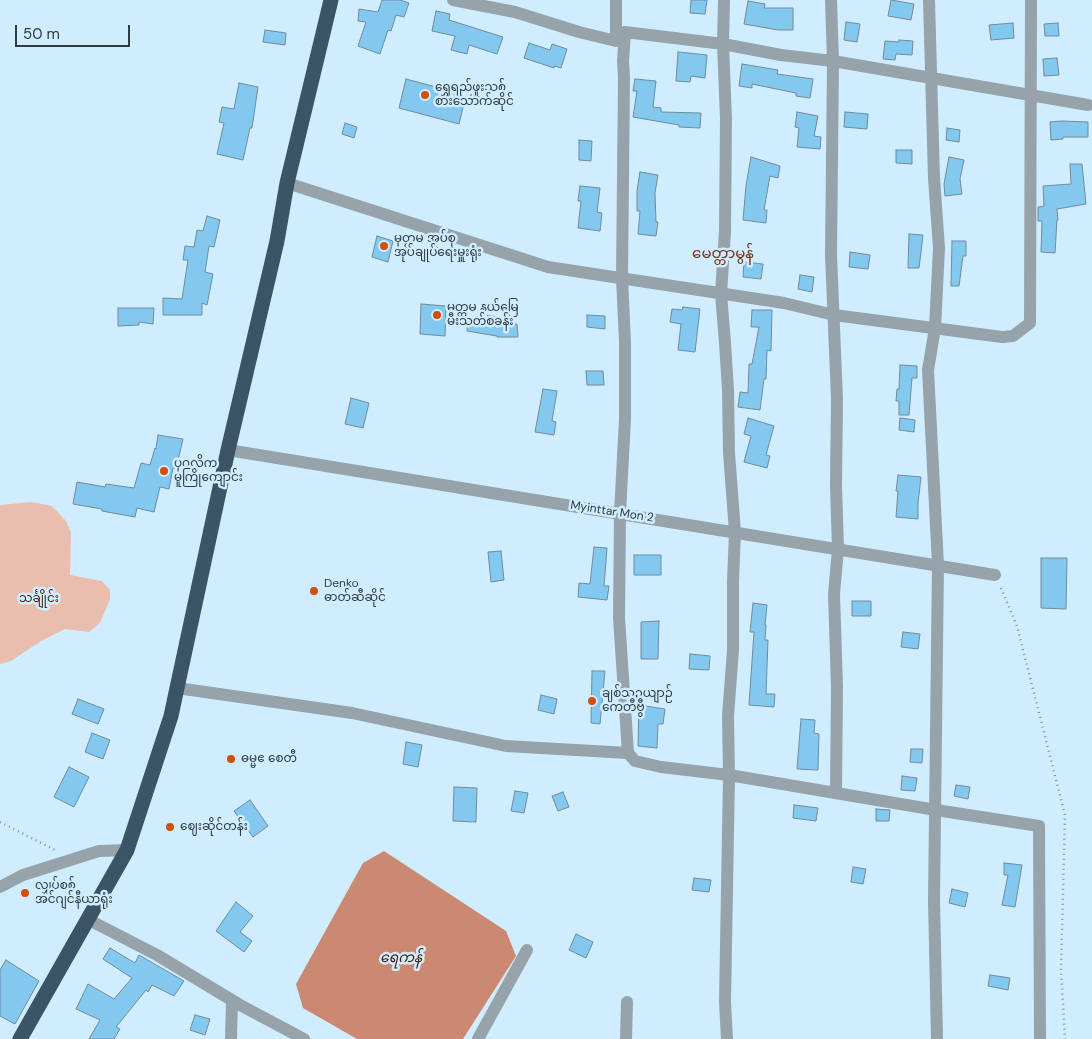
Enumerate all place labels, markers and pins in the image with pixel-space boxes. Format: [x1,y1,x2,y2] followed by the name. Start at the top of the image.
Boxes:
[435,81,514,109] place label: ရွှေရည်ဖူးသစ် စားသောက်ဆိုင်
[419,89,431,101] marker: ရွှေရည်ဖူးသစ် စားသောက်ဆိုင်
[394,232,482,260] place label: မုတ္တမ အုပ်စု အုပ်ချုပ်ရေးမှူးရုံး
[378,240,390,252] marker: မုတ္တမ အုပ်စု အုပ်ချုပ်ရေးမှူးရုံး
[447,301,519,329] place label: မုတ္တမ နယ်မြေ မီးသတ်စခန်း
[431,309,443,321] marker: မုတ္တမ နယ်မြေ မီးသတ်စခန်း
[174,457,243,485] place label: ပုဂ္ဂလိက မူကြိုကျောင်း
[158,465,170,477] marker: ပုဂ္ဂလိက မူကြိုကျောင်း
[324,577,386,605] place label: Denko ဓာတ်ဆီဆိုင်
[308,585,320,597] marker: Denko ဓာတ်ဆီဆိုင်
[602,687,673,715] place label: ချစ်သူဥယျာဉ် ကေတီဗွီ
[586,695,598,707] marker: ချစ်သူဥယျာဉ် ကေတီဗွီ
[241,752,297,766] place label: ဓမ္မဧ စေတီ
[225,753,237,765] marker: ဓမ္မဧ စေတီ
[180,820,248,834] place label: ဈေးဆိုင်တန်း
[164,821,176,833] marker: ဈေးဆိုင်တန်း
[35,879,113,907] place label: လျှပ်စစ် အင်ဂျင်နီယာရုံး
[19,887,31,899] marker: လျှပ်စစ် အင်ဂျင်နီယာရုံး

